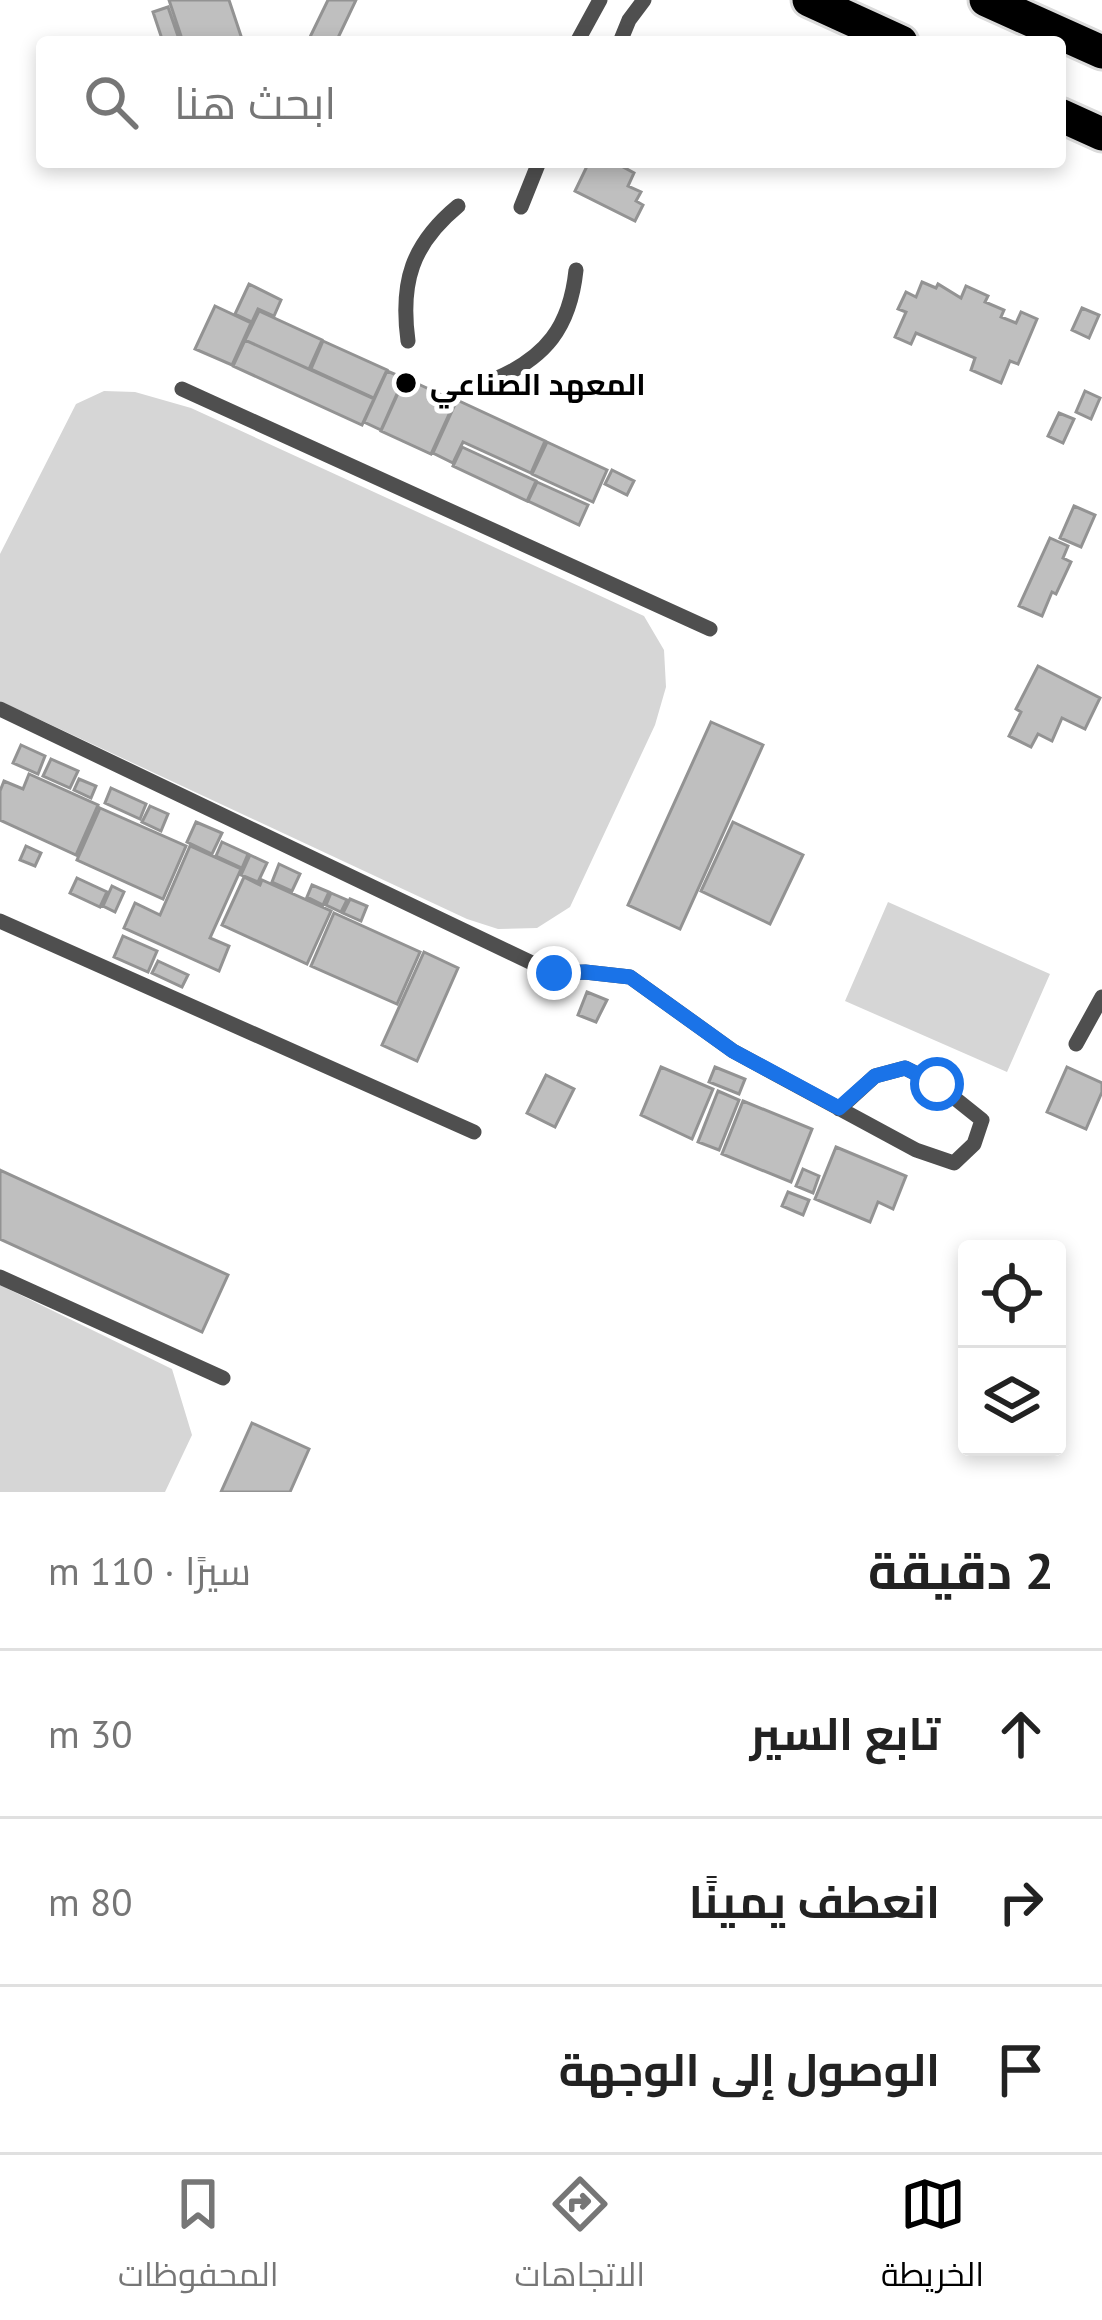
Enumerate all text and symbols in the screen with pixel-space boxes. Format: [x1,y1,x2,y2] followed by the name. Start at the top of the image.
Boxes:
[36,36,1066,168] search box
[78,69,144,135] icon: search
[174,73,336,131] text: ابحث هنا
[430,364,646,409] place label: المعهد الصناعي
[393,370,419,396] marker: المعهد الصناعي
[527,946,581,1000] route end
[910,1057,964,1111] route start
[958,1240,1066,1456] map controls
[958,1240,1066,1348] button: locate
[958,1348,1066,1456] button: layers
[868,1537,1054,1603] text: 2 دقيقة
[48,1545,251,1596] text: سيرًا · 110 m
[988,1701,1054,1767] icon: ahead
[750,1704,940,1762] text: تابع السير
[48,1708,133,1759] text: 30 m
[988,1869,1054,1935] icon: right
[689,1872,940,1930] text: انعطف يمينًا
[48,1876,133,1927] text: 80 m
[988,2037,1054,2103] icon: arrive
[559,2040,940,2098] text: الوصول إلى الوجهة
[118,2171,279,2305] tab: المحفوظات
[514,2171,645,2305] tab: الاتجاهات
[881,2171,984,2305] tab: الخريطة

